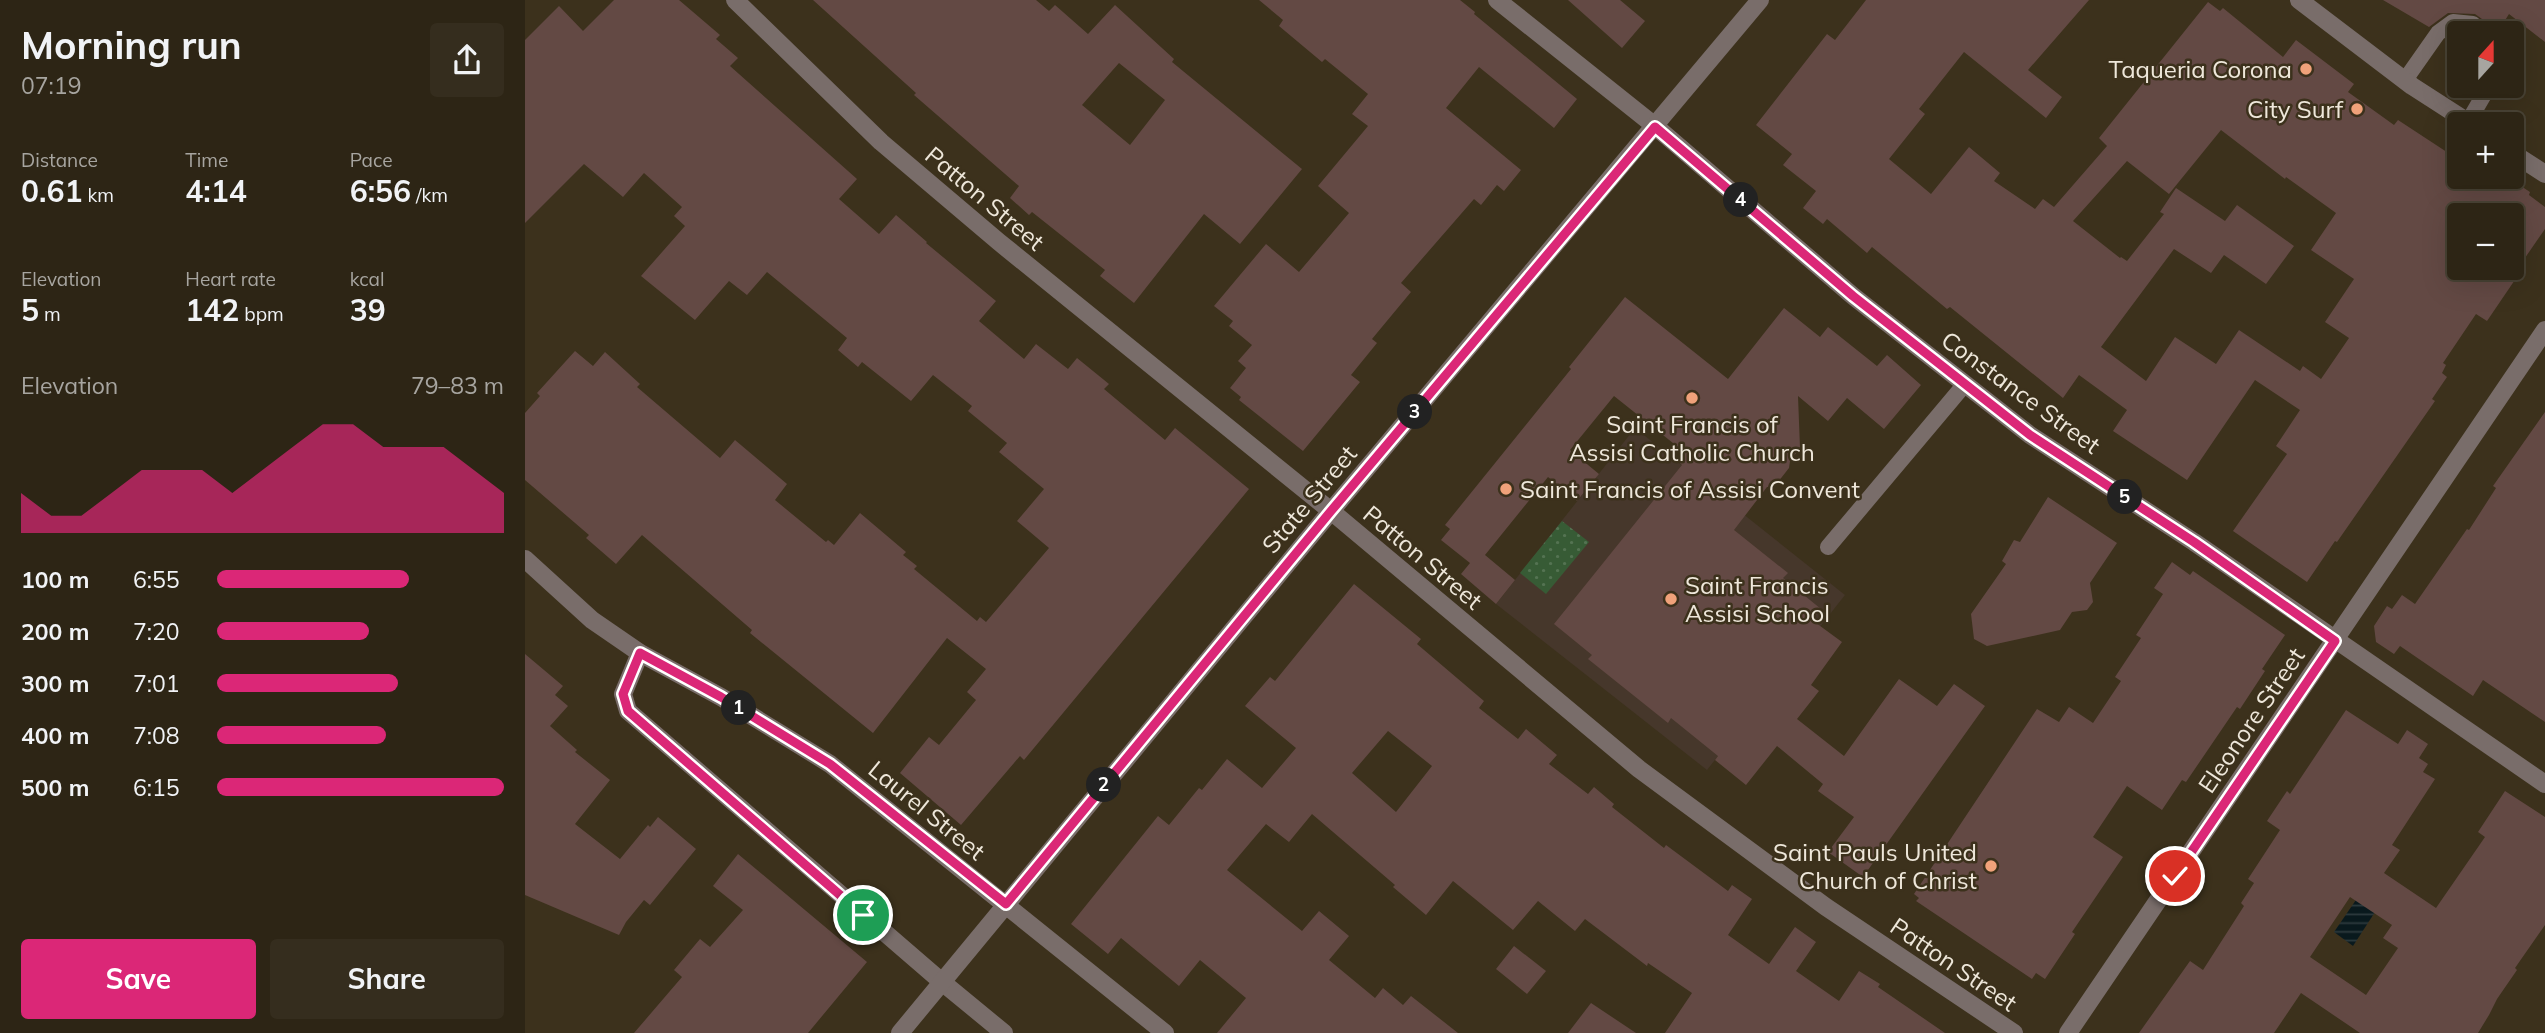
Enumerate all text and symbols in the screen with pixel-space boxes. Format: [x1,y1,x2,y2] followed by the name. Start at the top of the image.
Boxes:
[21,21,242,69] text: Morning run
[2447,21,2523,98] north arrow
[2447,21,2524,280] map controls
[430,23,504,97] button: share
[2109,54,2292,84] place label: Taqueria Corona
[2298,61,2314,77] marker: Taqueria Corona
[21,71,81,100] text: 07:19
[2247,94,2344,124] place label: City Surf
[2349,101,2365,117] marker: City Surf
[2447,112,2524,189] button: +
[919,140,1051,256] street label: Patton Street
[21,148,98,172] text: Distance
[185,148,228,172] text: Time
[350,148,393,172] text: Pace
[21,172,82,210] text: 0.61
[185,172,247,210] text: 4:14
[350,172,411,210] text: 6:56
[1723,182,1759,218] pin: 4
[82,183,114,207] text: km
[411,183,448,207] text: /km
[1735,187,1746,211] text: 4
[2447,203,2524,280] button: −
[21,267,101,291] text: Elevation
[185,267,276,291] text: Heart rate
[350,267,384,291] text: kcal
[21,291,39,329] text: 5
[185,291,239,329] text: 142
[350,291,386,329] text: 39
[39,302,61,326] text: m
[239,302,284,326] text: bpm
[1936,324,2106,460] street label: Constance Street
[21,371,118,400] text: Elevation
[411,371,504,400] text: 79–83 m
[1684,390,1700,406] marker: Saint Francis of Assisi Catholic Church
[1397,394,1433,430] pin: 3
[1409,399,1420,423] text: 3
[1569,409,1815,467] place label: Saint Francis of Assisi Catholic Church
[1255,439,1363,559] street label: State Street
[1520,474,1860,504] place label: Saint Francis of Assisi Convent
[2107,480,2143,514] pin: 5
[1498,481,1514,497] marker: Saint Francis of Assisi Convent
[2119,484,2130,508] text: 5
[1357,499,1489,615] street label: Patton Street
[21,565,89,594] text: 100 m
[133,565,180,594] text: 6:55
[1685,570,1830,628] place label: Saint Francis Assisi School
[1663,591,1679,607] marker: Saint Francis Assisi School
[21,617,89,646] text: 200 m
[133,617,180,646] text: 7:20
[2191,642,2311,798] street label: Eleonore Street
[21,669,89,698] text: 300 m
[133,669,180,698] text: 7:01
[721,690,757,726] pin: 1
[733,695,744,719] text: 1
[21,721,89,750] text: 400 m
[133,721,180,750] text: 7:08
[863,754,991,866] street label: Laurel Street
[1087,768,1121,802] pin: 2
[1098,772,1109,796] text: 2
[21,773,89,802] text: 500 m
[133,773,180,802] text: 6:15
[1773,837,1977,895] place label: Saint Pauls United Church of Christ
[2145,846,2205,906] pin
[2156,857,2194,895] icon: check
[1983,858,1999,874] marker: Saint Pauls United Church of Christ
[833,885,893,945] pin
[844,896,882,934] icon: arrive
[1885,911,2023,1017] street label: Patton Street
[21,939,256,1019] button: Save
[270,939,504,1019] button: Share

